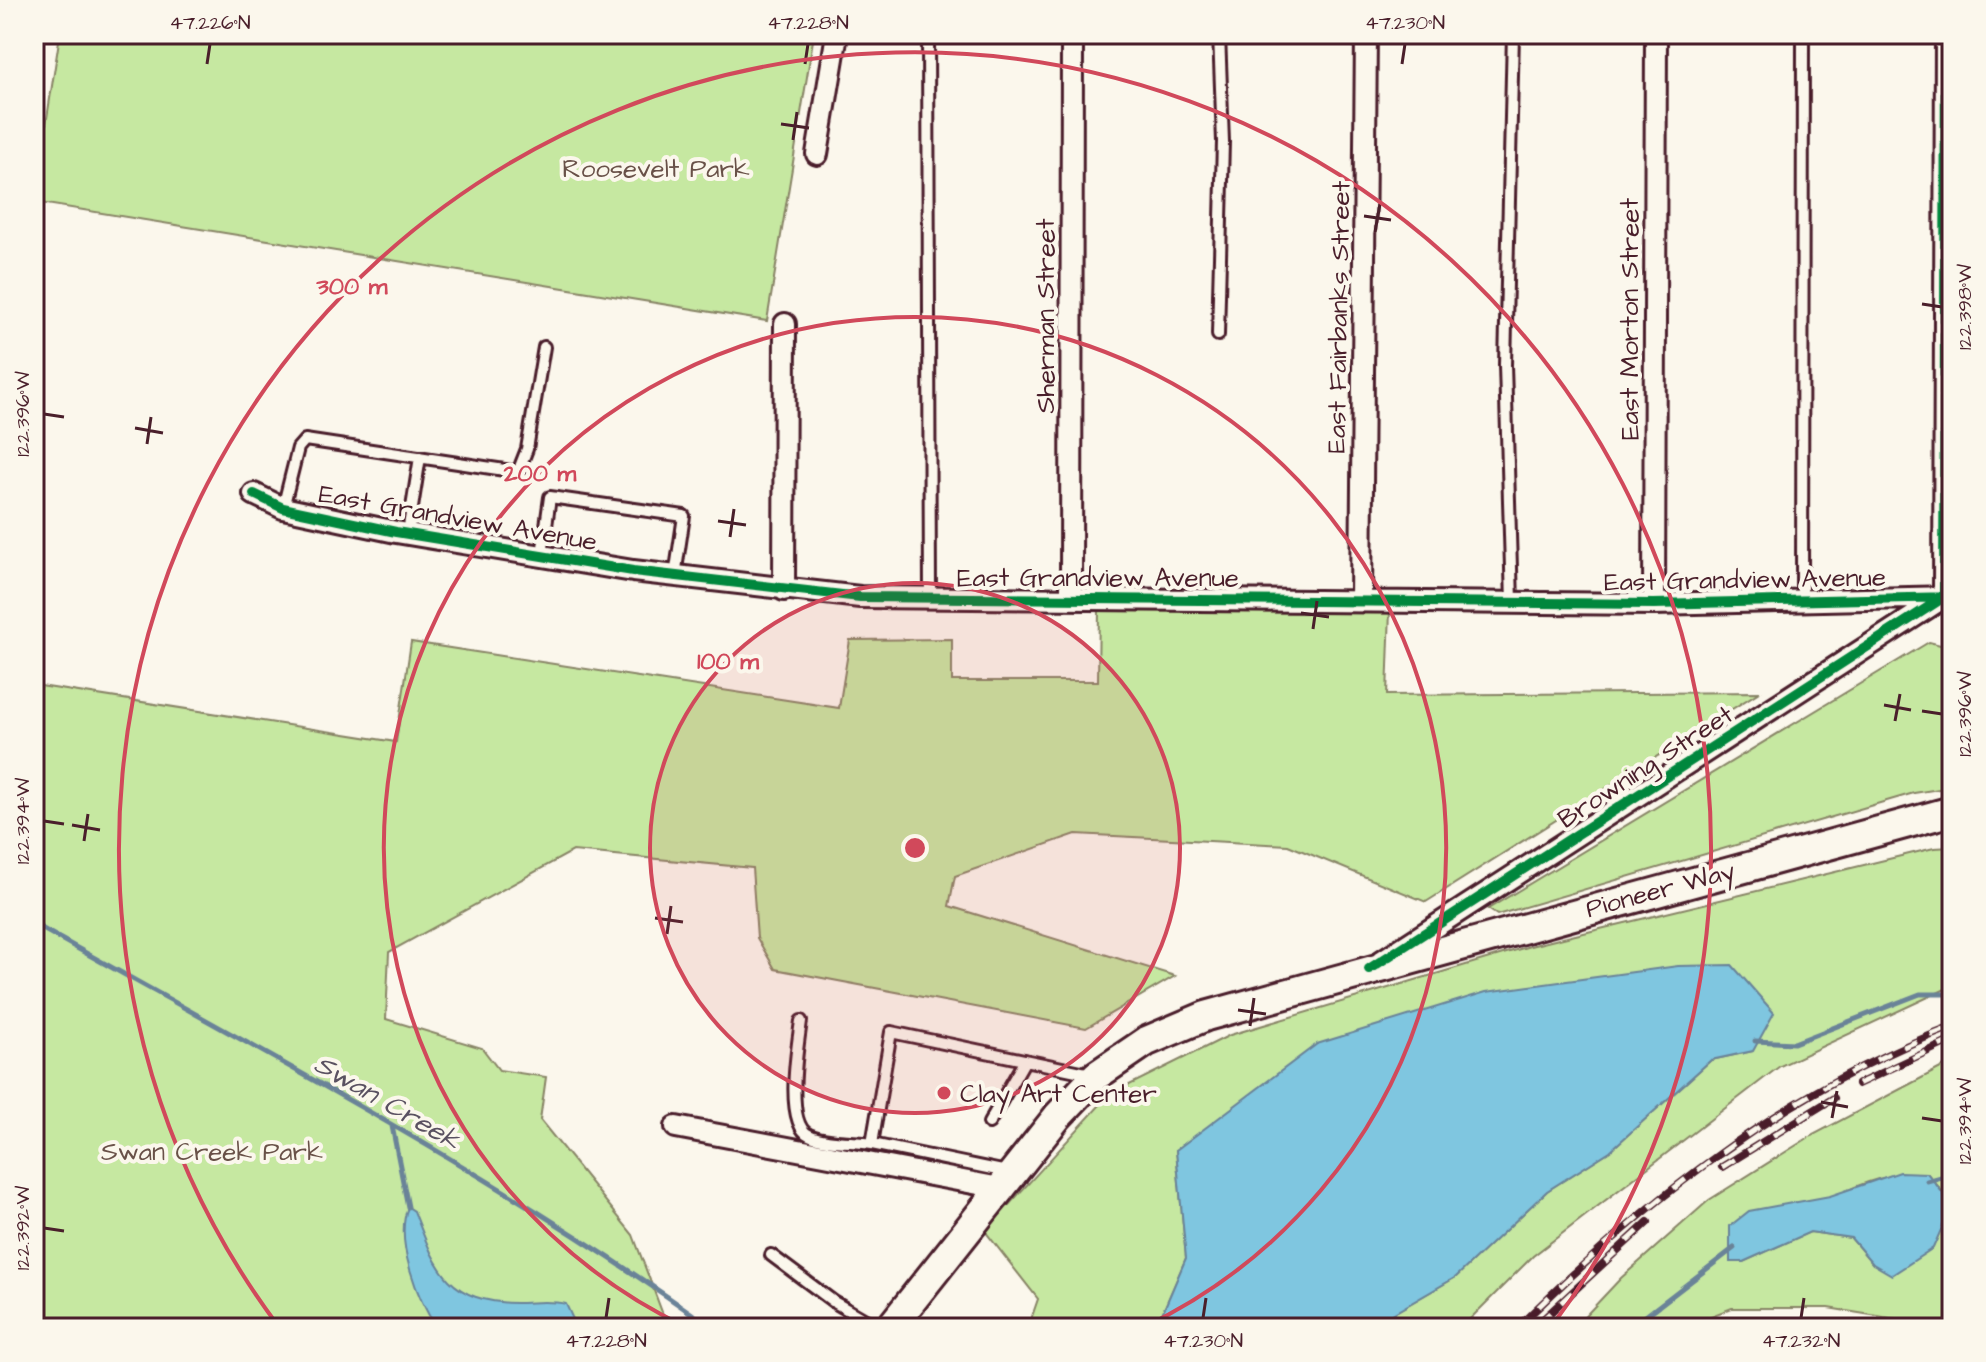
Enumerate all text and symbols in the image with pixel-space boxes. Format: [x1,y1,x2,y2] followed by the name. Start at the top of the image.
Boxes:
[169,9,251,37] text: 47.226°N
[767,9,849,37] text: 47.228°N
[1365,9,1445,37] text: 47.230°N
[562,151,750,187] park label: Roosevelt Park
[1319,180,1359,454] street label: East Fairbanks Street
[1612,198,1648,440] street label: East Morton Street
[1028,218,1064,414] street label: Sherman Street
[1951,264,1979,350] text: 122.398°W
[316,270,388,304] text: 300 m
[9,371,37,457] text: 122.396°W
[503,457,576,491] text: 200 m
[316,476,600,560] street label: East Grandview Avenue
[957,560,1239,596] street label: East Grandview Avenue
[1604,560,1886,600] street label: East Grandview Avenue
[697,645,759,679] text: 100 m
[1951,671,1979,757] text: 122.396°W
[1551,696,1742,839] street label: Browning Street
[9,777,37,864] text: 122.394°W
[901,834,929,862] centre of rings
[1582,853,1739,929] street label: Pioneer Way
[307,1045,468,1160] water label: Swan Creek
[960,1076,1157,1114] place label: Clay Art Center
[1951,1077,1979,1164] text: 122.394°W
[935,1084,953,1102] marker: Clay Art Center
[101,1134,323,1170] park label: Swan Creek Park
[9,1186,37,1270] text: 122.392°W
[565,1327,647,1355] text: 47.228°N
[1163,1327,1243,1355] text: 47.230°N
[1762,1327,1840,1355] text: 47.232°N

